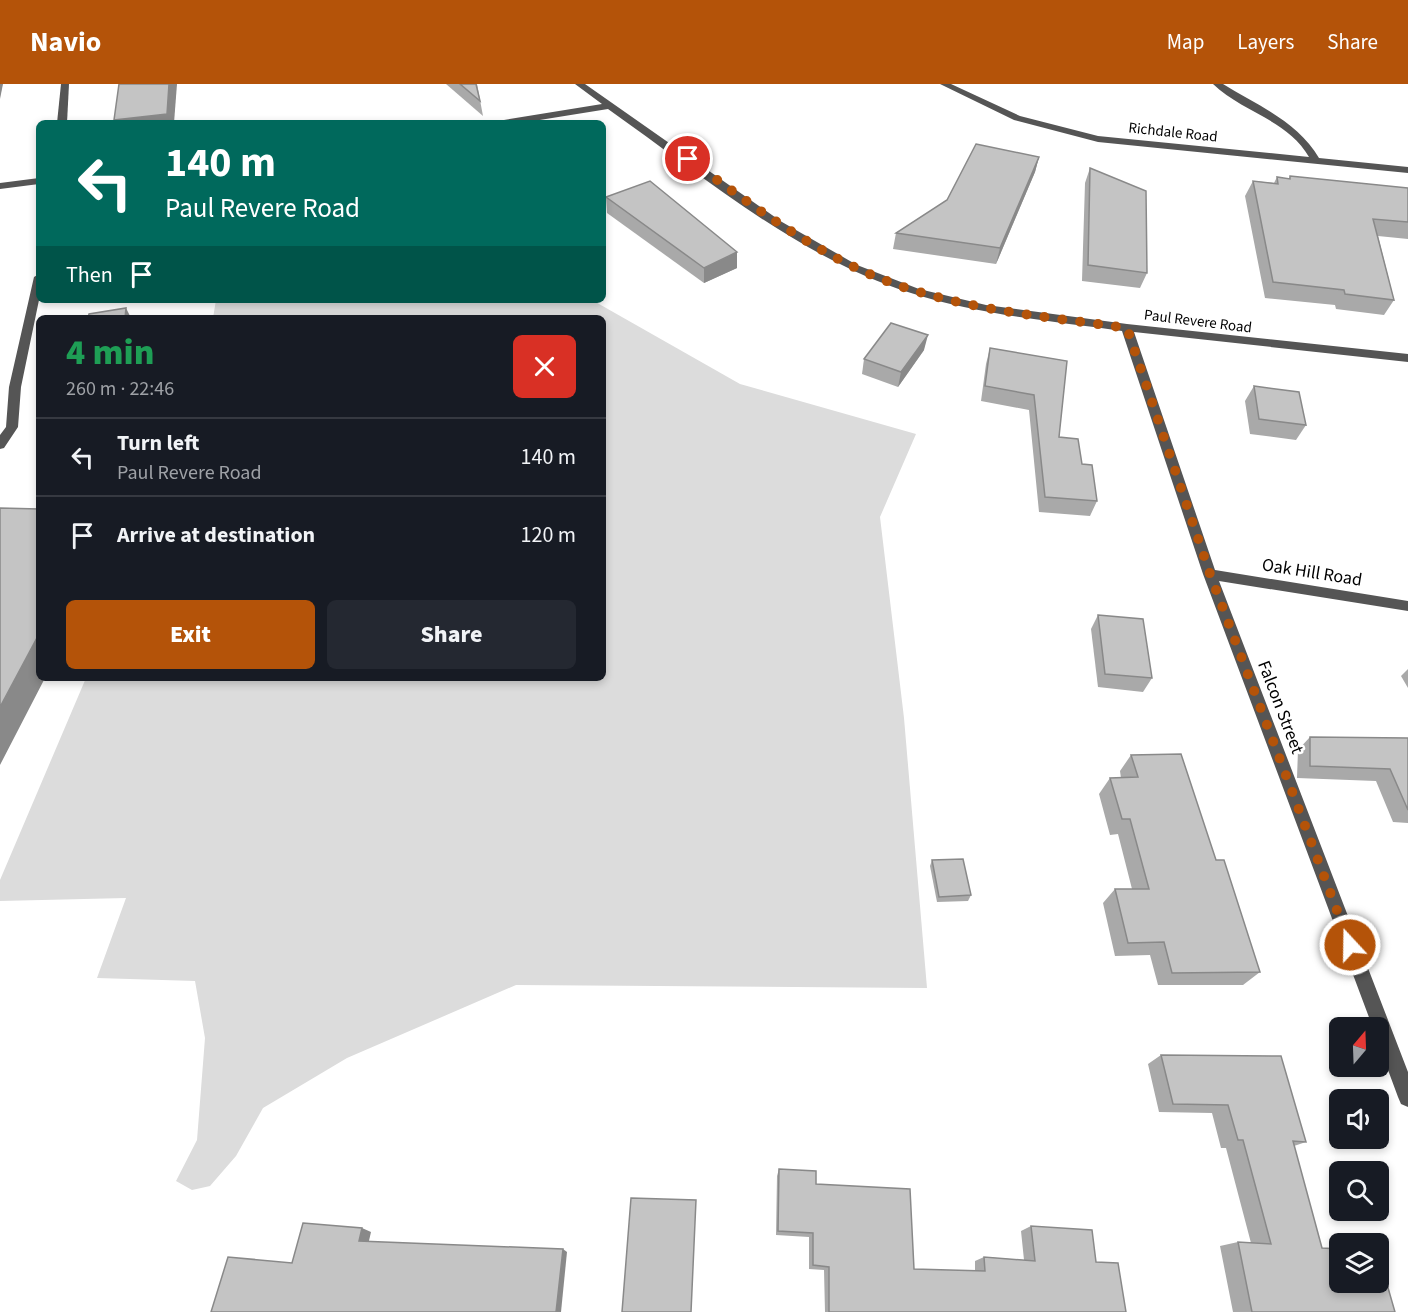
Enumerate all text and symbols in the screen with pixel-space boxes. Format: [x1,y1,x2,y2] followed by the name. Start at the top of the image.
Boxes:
[30,22,101,62] text: Navio
[1167,27,1204,57] text: Map
[1237,27,1294,57] text: Layers
[1327,27,1378,57] text: Share
[1127,117,1219,148] street label: Richdale Road
[165,133,276,193] text: 140 m
[662,133,713,184] pin
[671,142,704,175] icon: arrive
[66,144,144,222] icon: left
[165,189,360,228] text: Paul Revere Road
[125,258,158,291] icon: arrive
[66,259,113,291] text: Then
[1143,304,1253,339] street label: Paul Revere Road
[66,327,154,378] text: 4 min
[513,335,576,398] button: close
[66,375,174,403] text: 260 m · 22:46
[117,427,199,459] text: Turn left
[66,441,99,474] icon: left
[521,441,576,473] text: 140 m
[117,459,262,487] text: Paul Revere Road
[66,519,99,552] icon: arrive
[117,519,315,551] text: Arrive at destination
[521,519,576,551] text: 120 m
[1260,552,1364,593] street label: Oak Hill Road
[66,600,315,669] button: Exit
[327,600,576,669] button: Share
[1251,657,1310,757] street label: Falcon Street
[1318,913,1382,977] position arrow
[1329,1017,1389,1077] north arrow
[1329,1017,1389,1293] map controls
[1329,1089,1389,1149] button: sound
[1329,1161,1389,1221] button: search
[1329,1233,1389,1293] button: layers

